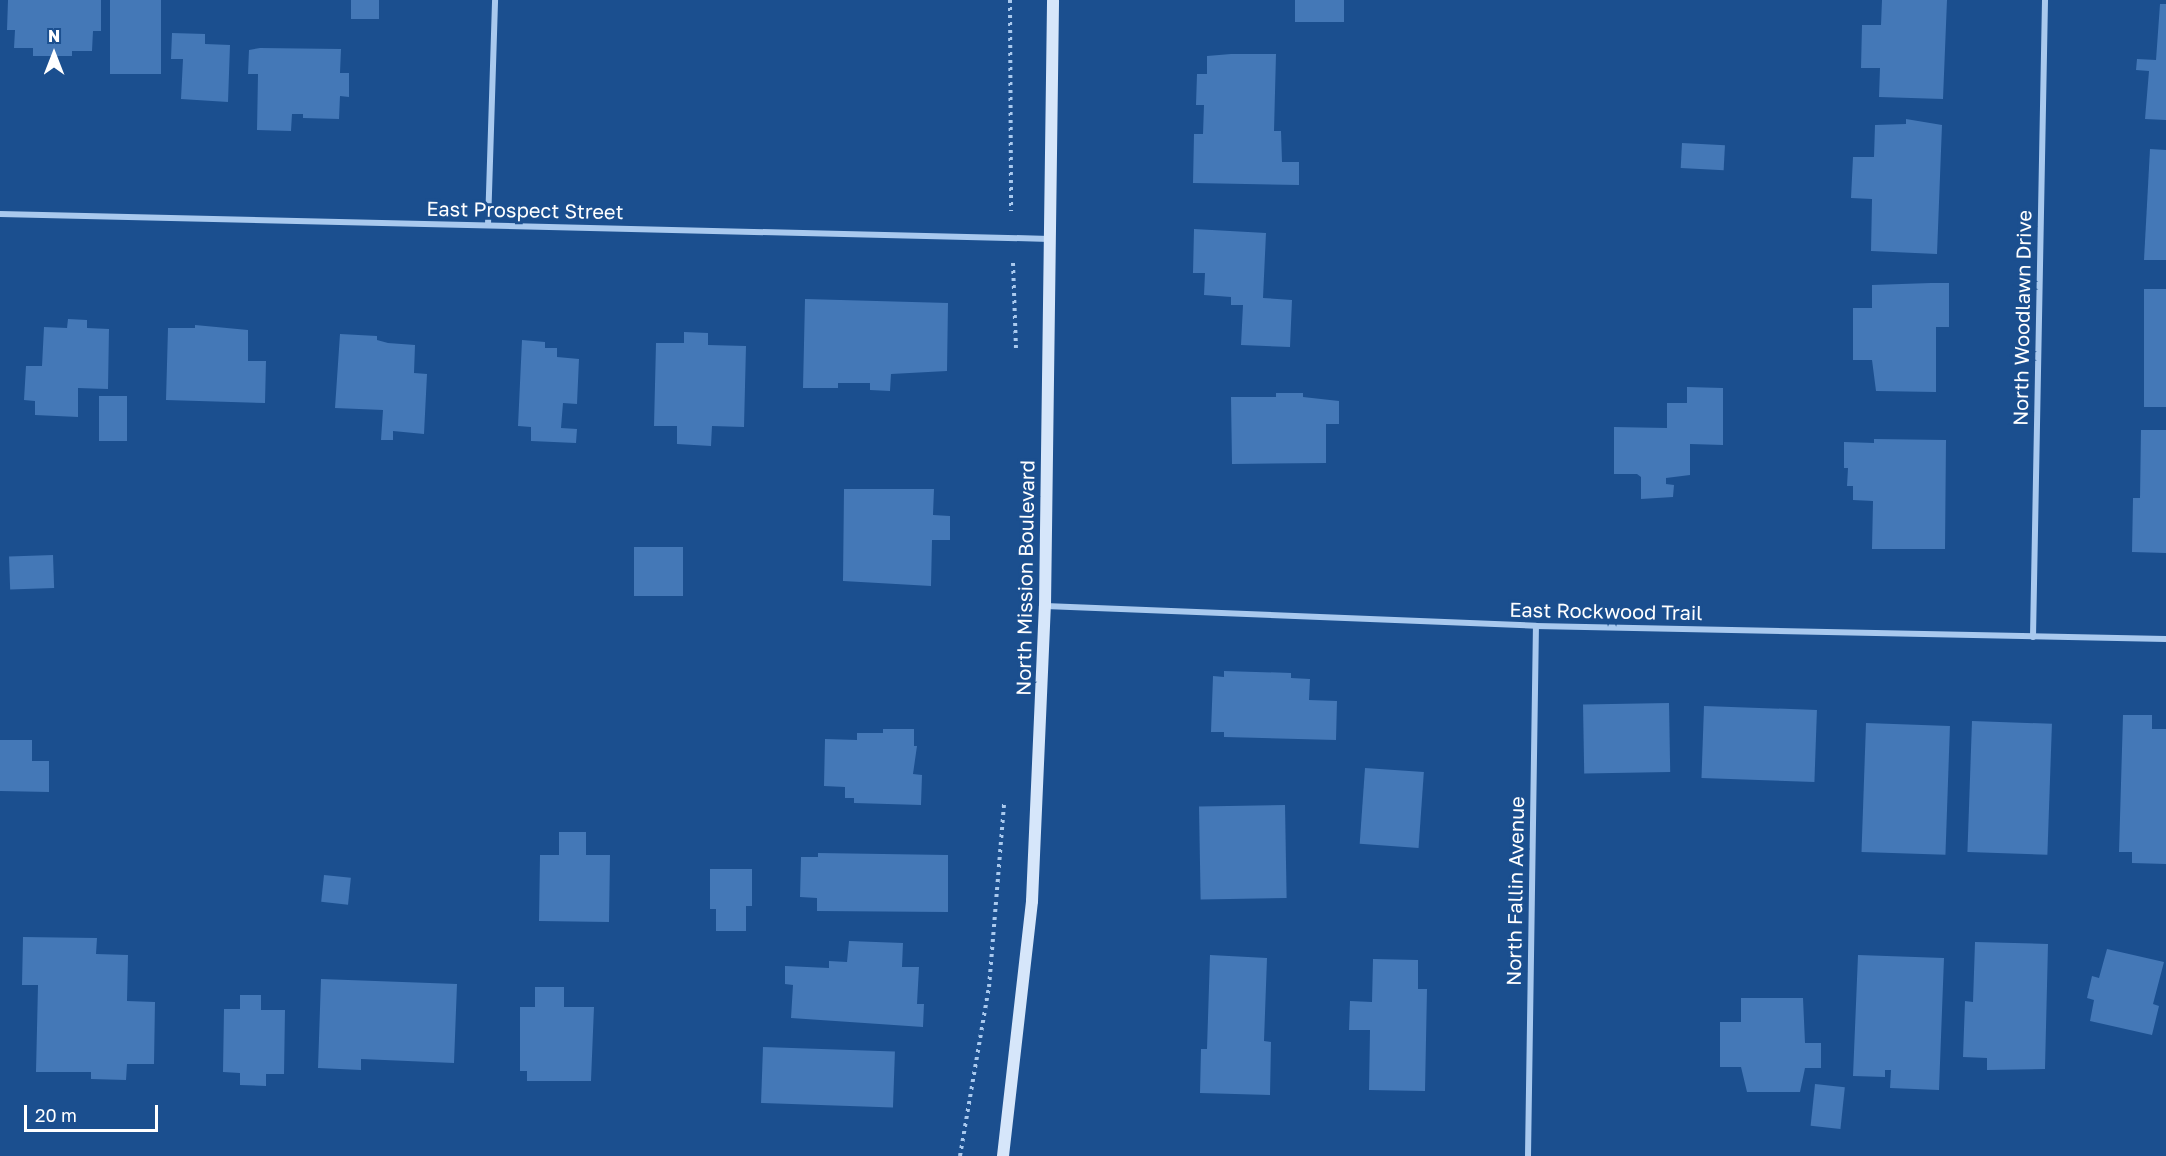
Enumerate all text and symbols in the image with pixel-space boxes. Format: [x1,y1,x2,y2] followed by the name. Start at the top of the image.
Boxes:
[24,24,84,84] north arrow
[48,26,60,46] text: N
[426,196,624,224] street label: East Prospect Street
[2008,210,2036,426] street label: North Woodlawn Drive
[1011,460,1039,696] street label: North Mission Boulevard
[1509,597,1703,625] street label: East Rockwood Trail
[1501,796,1529,986] street label: North Fallin Avenue
[27,1093,160,1131] scale bar
[35,1104,77,1126] text: 20 m

